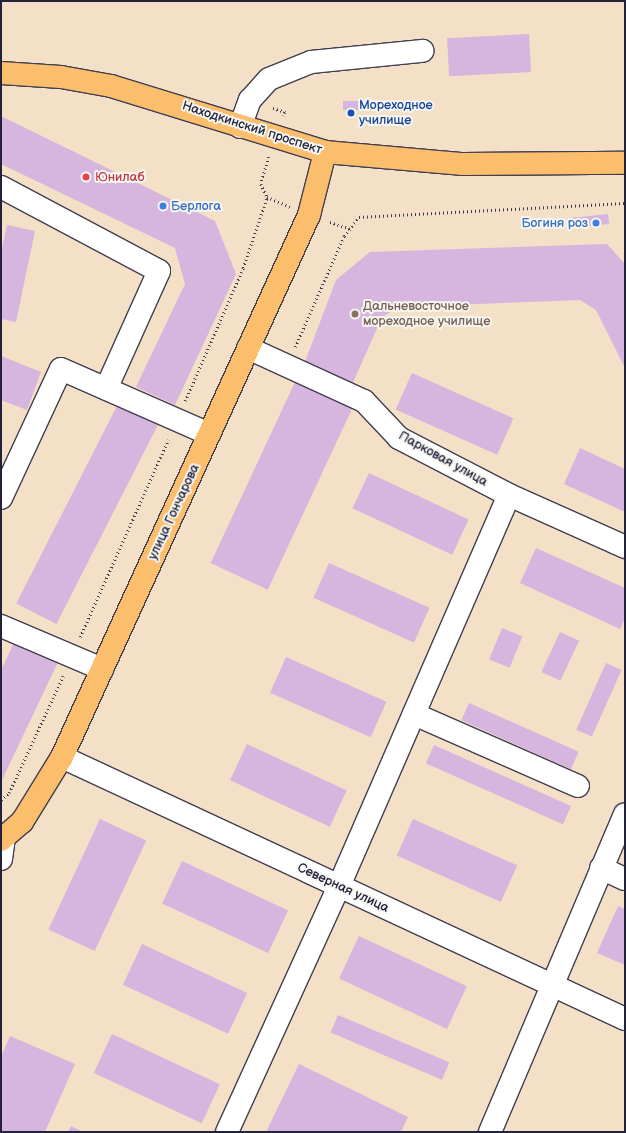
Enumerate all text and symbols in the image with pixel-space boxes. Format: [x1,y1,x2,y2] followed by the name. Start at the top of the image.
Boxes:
[180,98,324,158] street label: Находкинский проспект
[359,98,433,129] place label: Мореходное училище
[346,108,356,118] marker: Мореходное училище
[95,169,145,185] place label: Юнилаб
[80,171,92,183] marker: Юнилаб
[171,198,221,214] place label: Берлога
[158,201,168,211] marker: Берлога
[522,215,588,231] place label: Богиня роз
[591,218,601,228] marker: Богиня роз
[363,299,490,330] place label: Дальневосточное мореходное училище
[350,309,360,319] marker: Дальневосточное мореходное училище
[396,428,490,490] street label: Парковая улица
[145,462,203,562] street label: улица Гончарова
[295,860,391,916] street label: Северная улица

